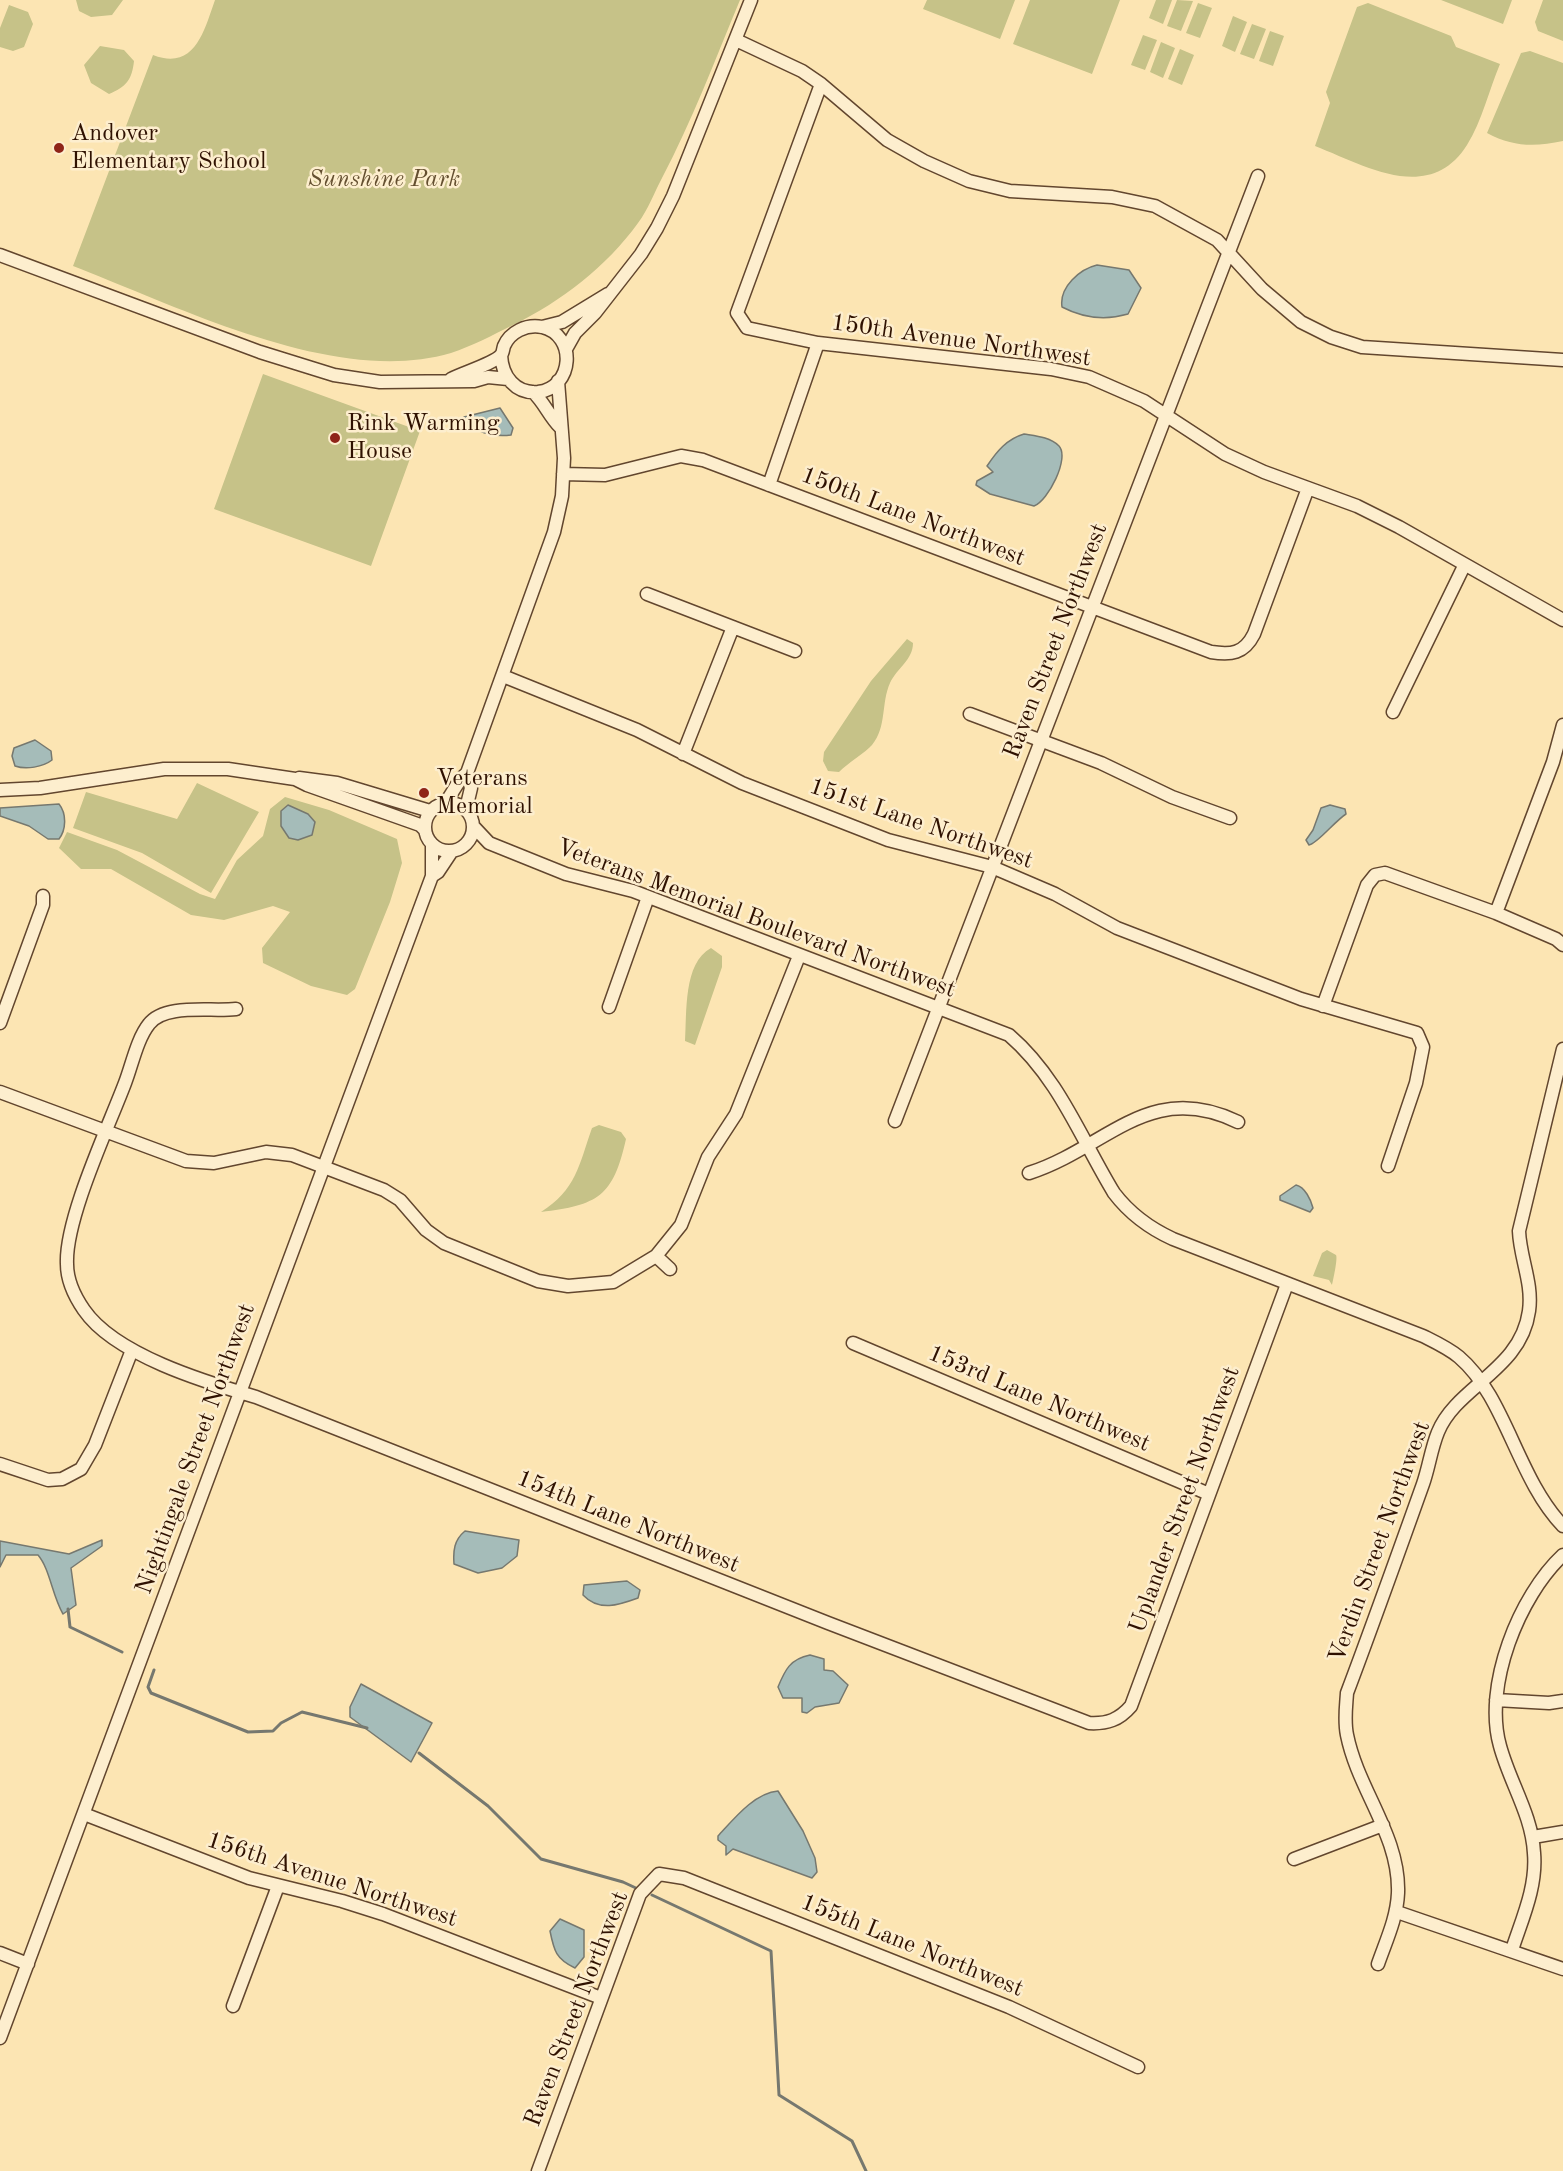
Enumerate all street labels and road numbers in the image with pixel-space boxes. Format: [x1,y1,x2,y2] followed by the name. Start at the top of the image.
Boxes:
[829,309,1093,373] street label: 150th Avenue Northwest
[797,461,1029,573] street label: 150th Lane Northwest
[998,519,1114,763] street label: Raven Street Northwest
[805,772,1037,876] street label: 151st Lane Northwest
[552,833,960,1005] street label: Veterans Memorial Boulevard Northwest
[130,1300,262,1598] street label: Nightingale Street Northwest
[924,1339,1154,1459] street label: 153rd Lane Northwest
[1123,1363,1247,1637] street label: Uplander Street Northwest
[1323,1417,1437,1667] street label: Verdin Street Northwest
[512,1464,744,1580] street label: 154th Lane Northwest
[203,1826,461,1934] street label: 156th Avenue Northwest
[519,1887,635,2131] street label: Raven Street Northwest
[796,1888,1028,2004] street label: 155th Lane Northwest

